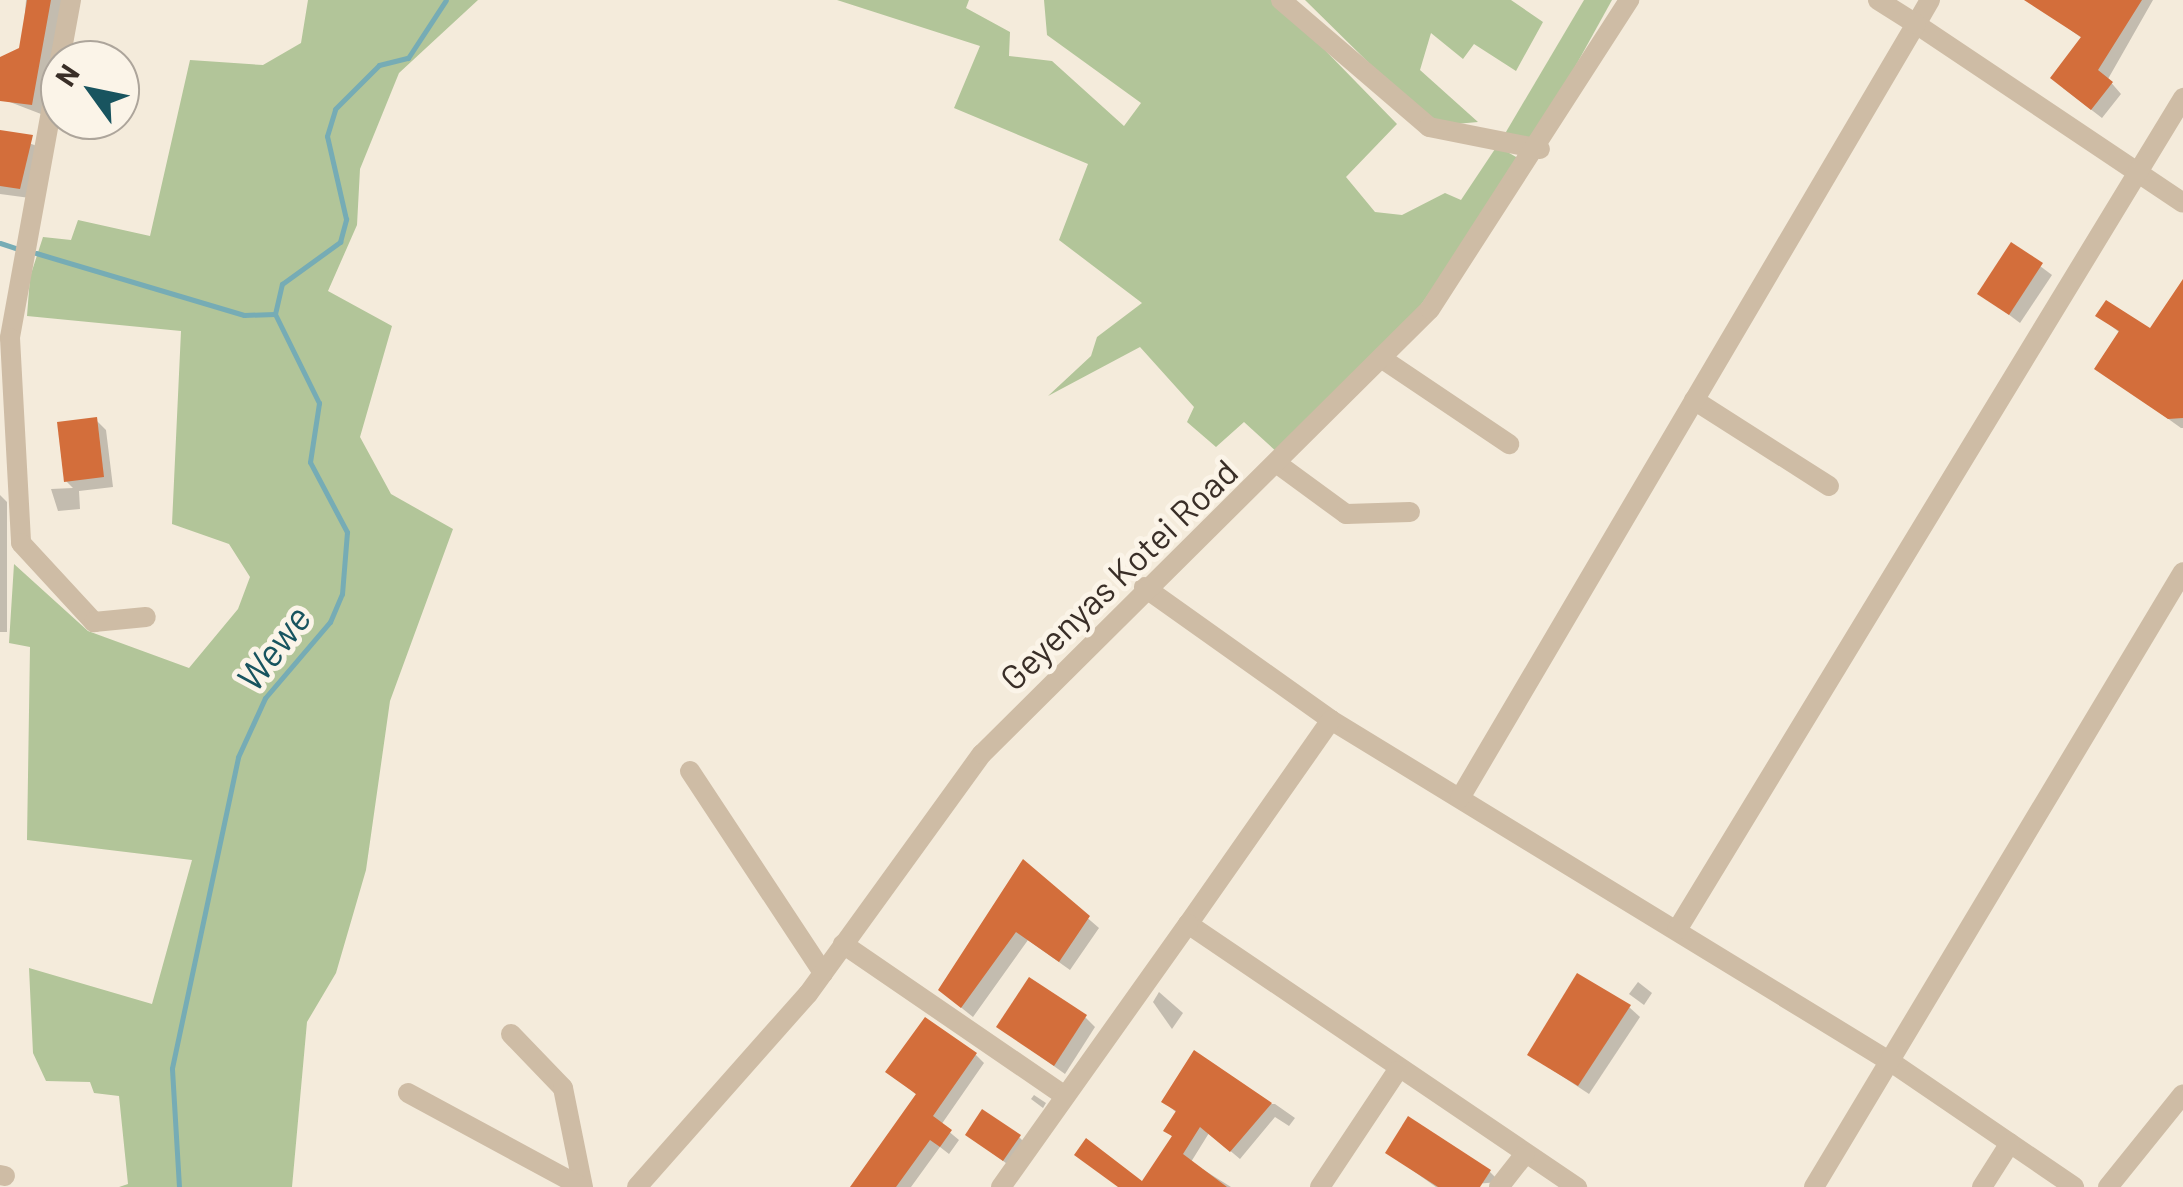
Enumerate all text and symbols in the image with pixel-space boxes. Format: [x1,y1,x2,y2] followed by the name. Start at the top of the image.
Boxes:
[40,40,140,140] north arrow
[47,58,86,92] text: N
[991,450,1245,698] street label: Geyenyas Kotei Road
[226,596,320,700] water label: Wewe

